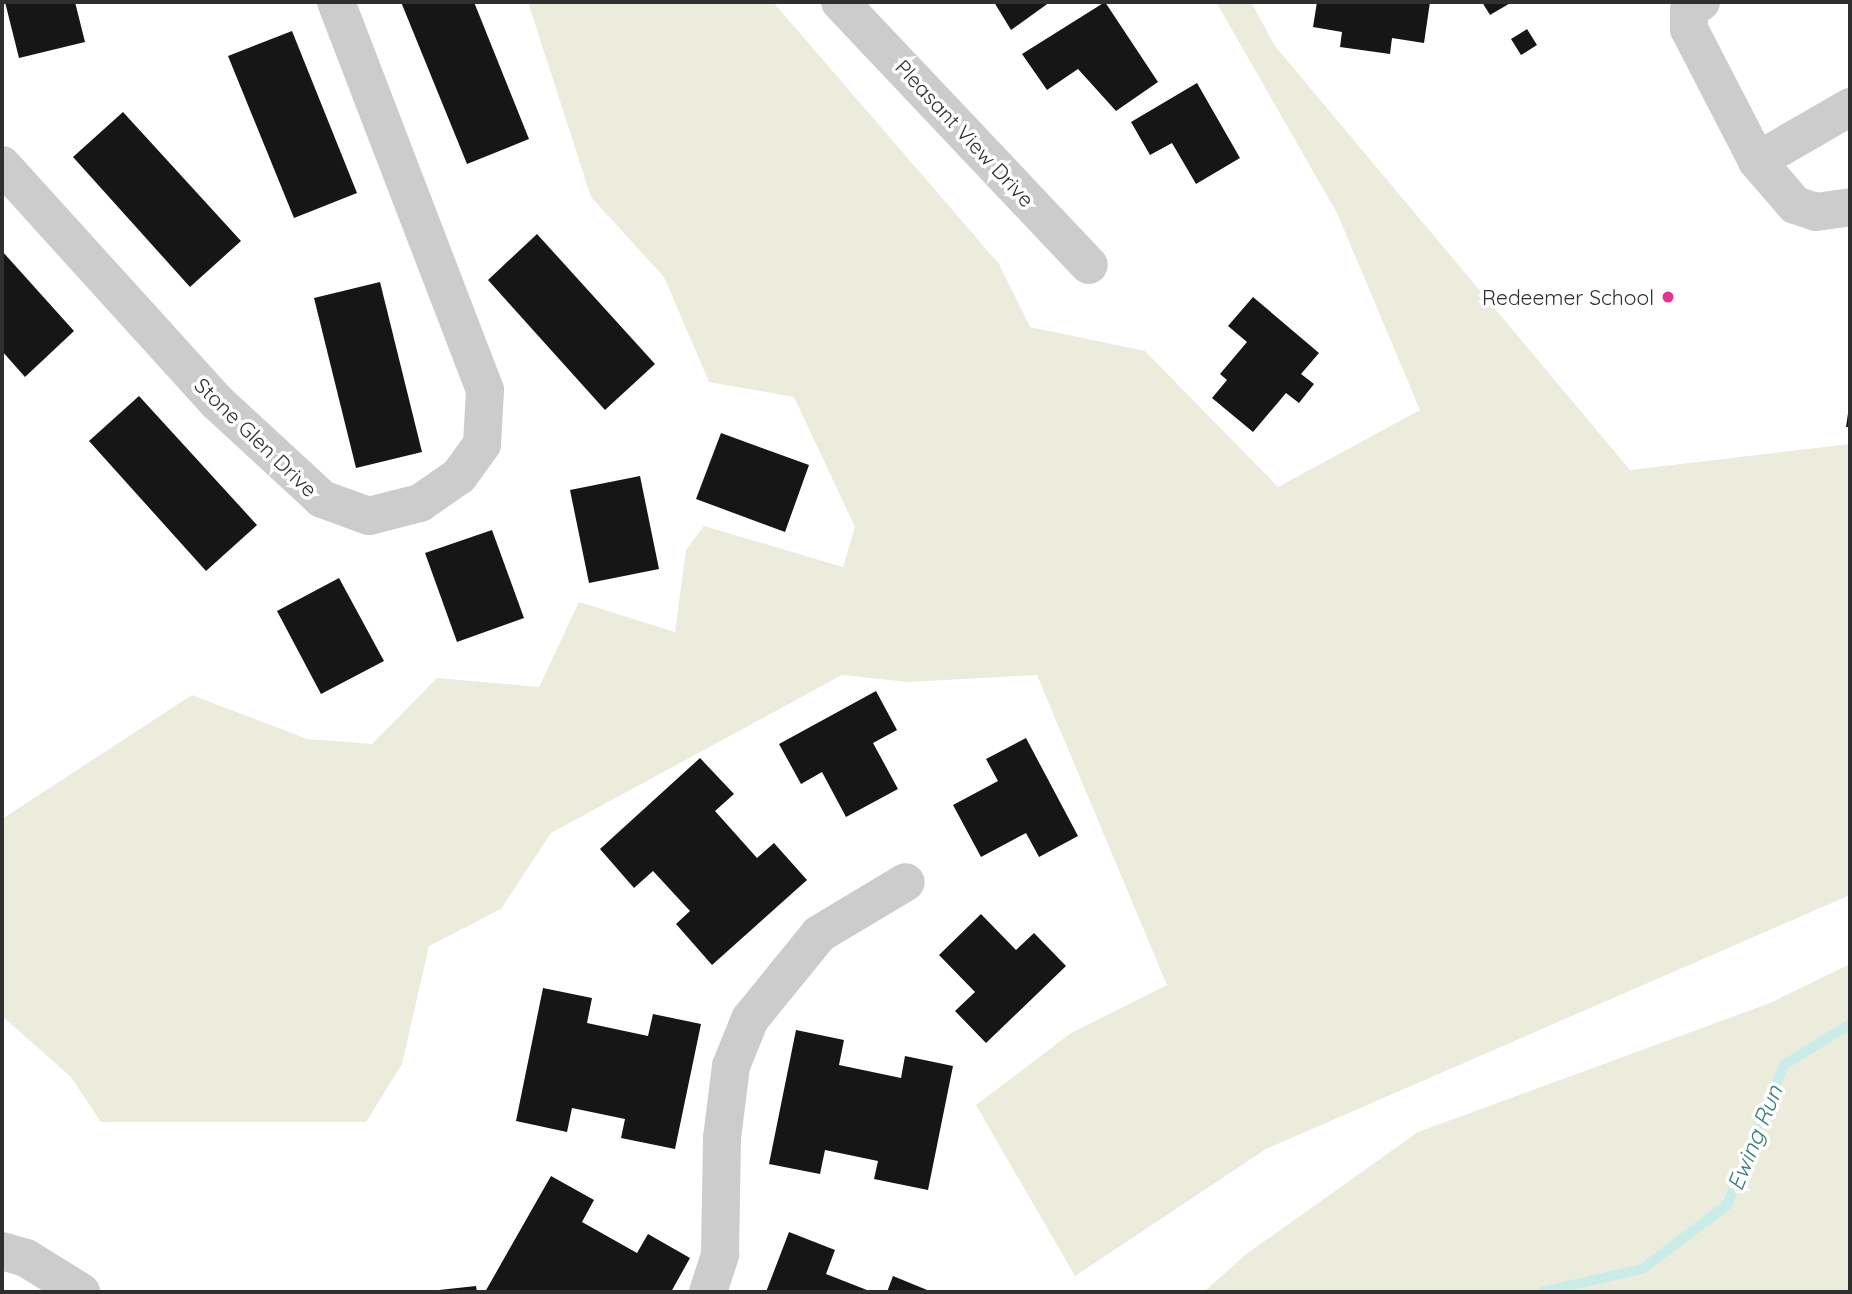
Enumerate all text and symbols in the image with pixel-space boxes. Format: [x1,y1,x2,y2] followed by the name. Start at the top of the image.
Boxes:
[890,54,1040,212] street label: Pleasant View Drive
[1482,284,1654,310] place label: Redeemer School
[1660,289,1676,305] marker: Redeemer School
[189,372,323,502] street label: Stone Glen Drive
[1721,1081,1789,1195] water label: Ewing Run

